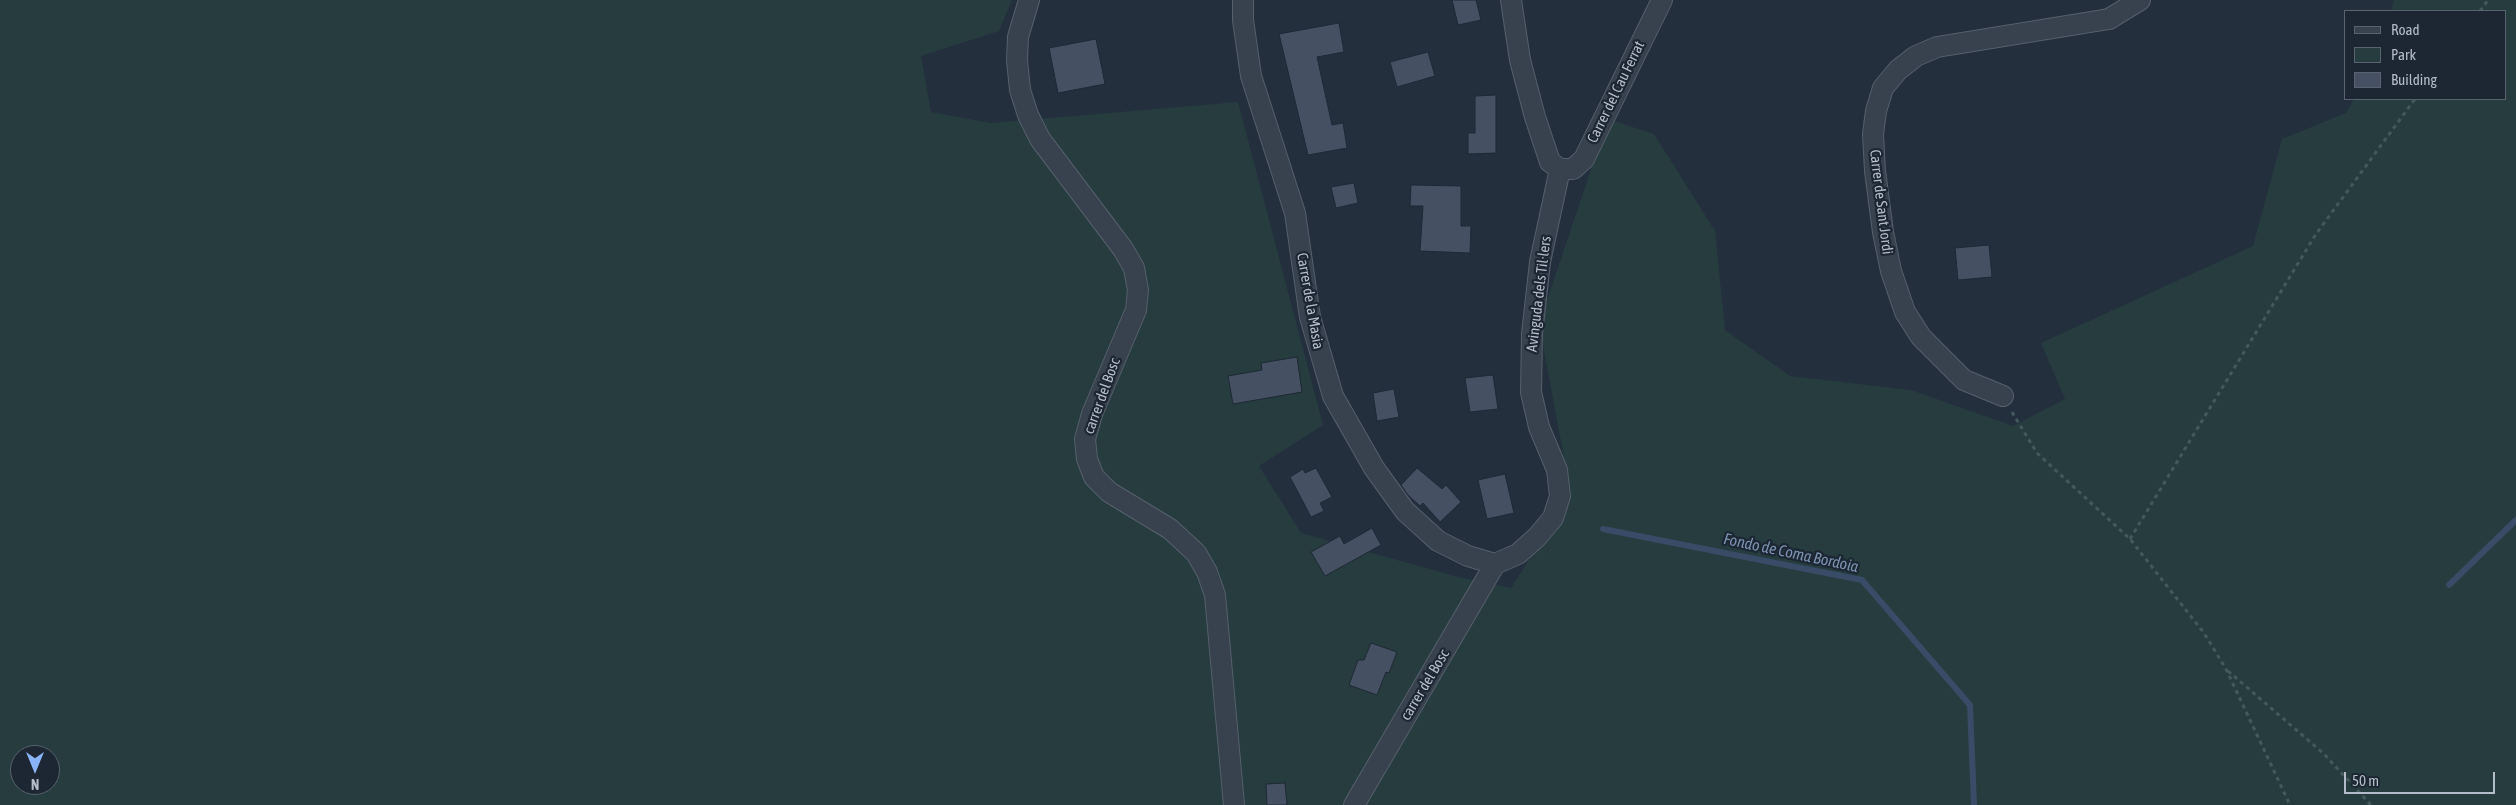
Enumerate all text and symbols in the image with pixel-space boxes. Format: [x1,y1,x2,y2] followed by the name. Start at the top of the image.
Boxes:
[2344,10,2506,100] legend
[2391,21,2420,38] text: Road
[1584,38,1648,146] street label: Carrer del Cau Ferrat
[2391,46,2416,63] text: Park
[2391,71,2437,88] text: Building
[1866,148,1896,256] street label: Carrer de Sant Jordi
[1523,235,1555,353] street label: Avinguda dels Til·lers
[1293,251,1327,351] street label: Carrer de la Masia
[1080,356,1124,436] street label: carrer del Bosc
[1722,529,1860,577] water label: Fondo de Coma Bordoia
[1397,646,1453,724] street label: carrer del Bosc
[10,745,60,795] north arrow
[2346,762,2497,794] scale bar
[2352,772,2379,789] text: 50 m
[31,776,39,792] text: N

